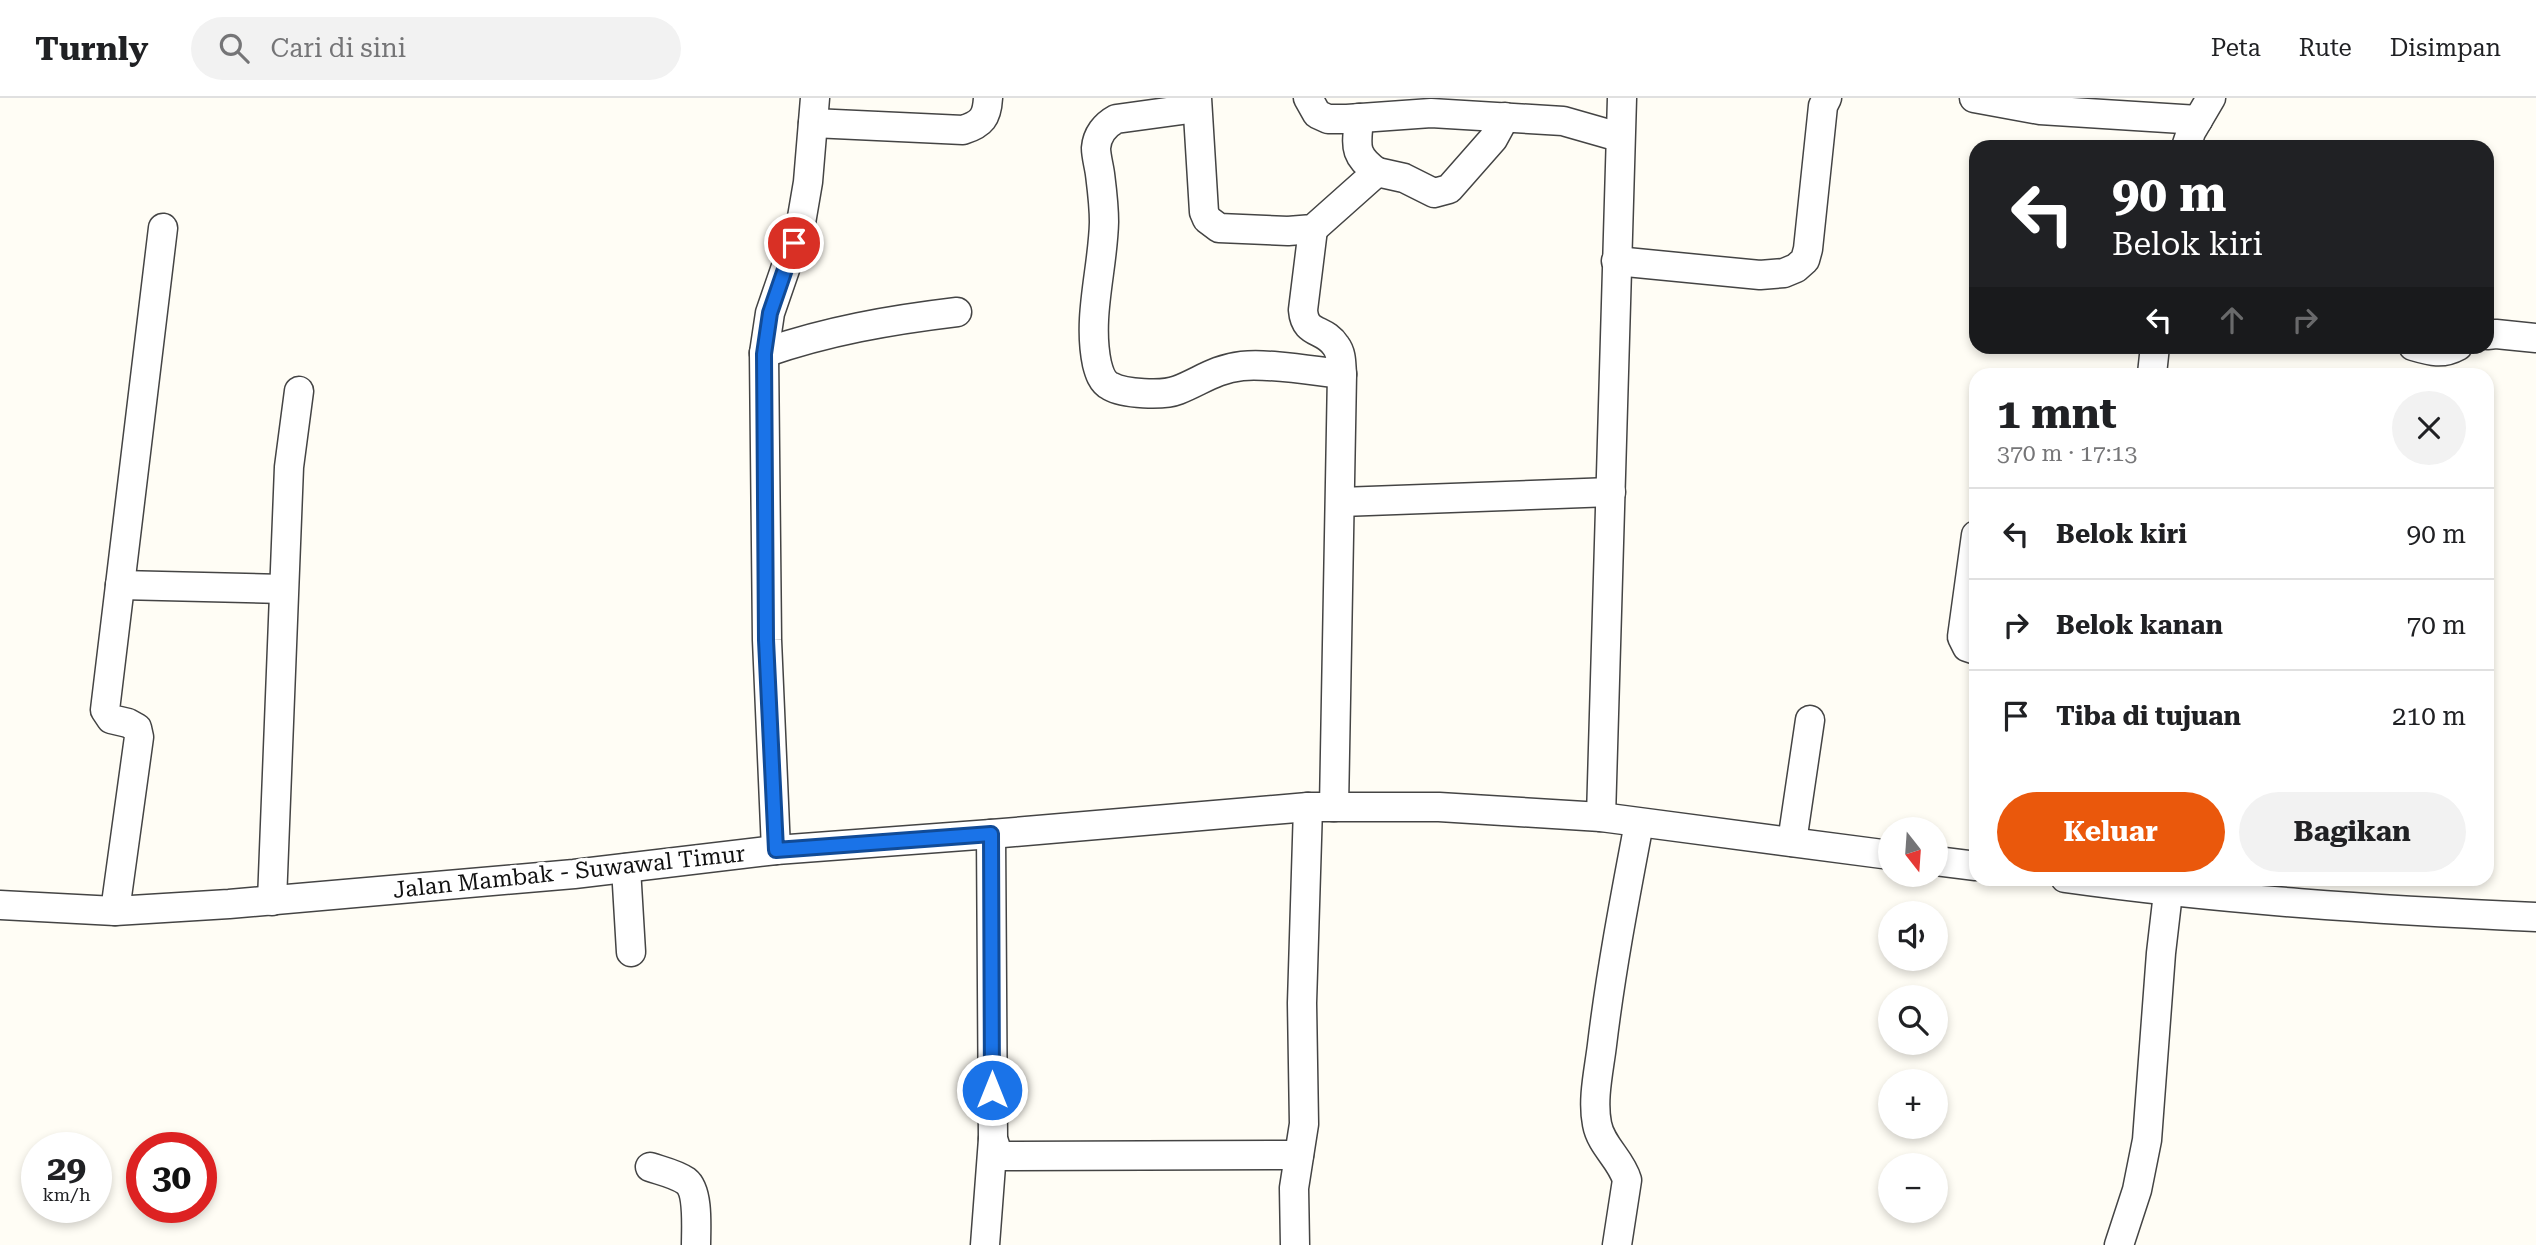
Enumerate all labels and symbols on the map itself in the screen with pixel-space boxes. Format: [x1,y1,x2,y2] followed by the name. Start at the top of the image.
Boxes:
[764,213,824,273] pin
[1878,817,1948,887] north arrow
[392,840,746,904] street label: Jalan Mambak - Suwawal Timur
[955,1053,1029,1127] position arrow
[126,1132,217,1223] speed limit sign: 30

